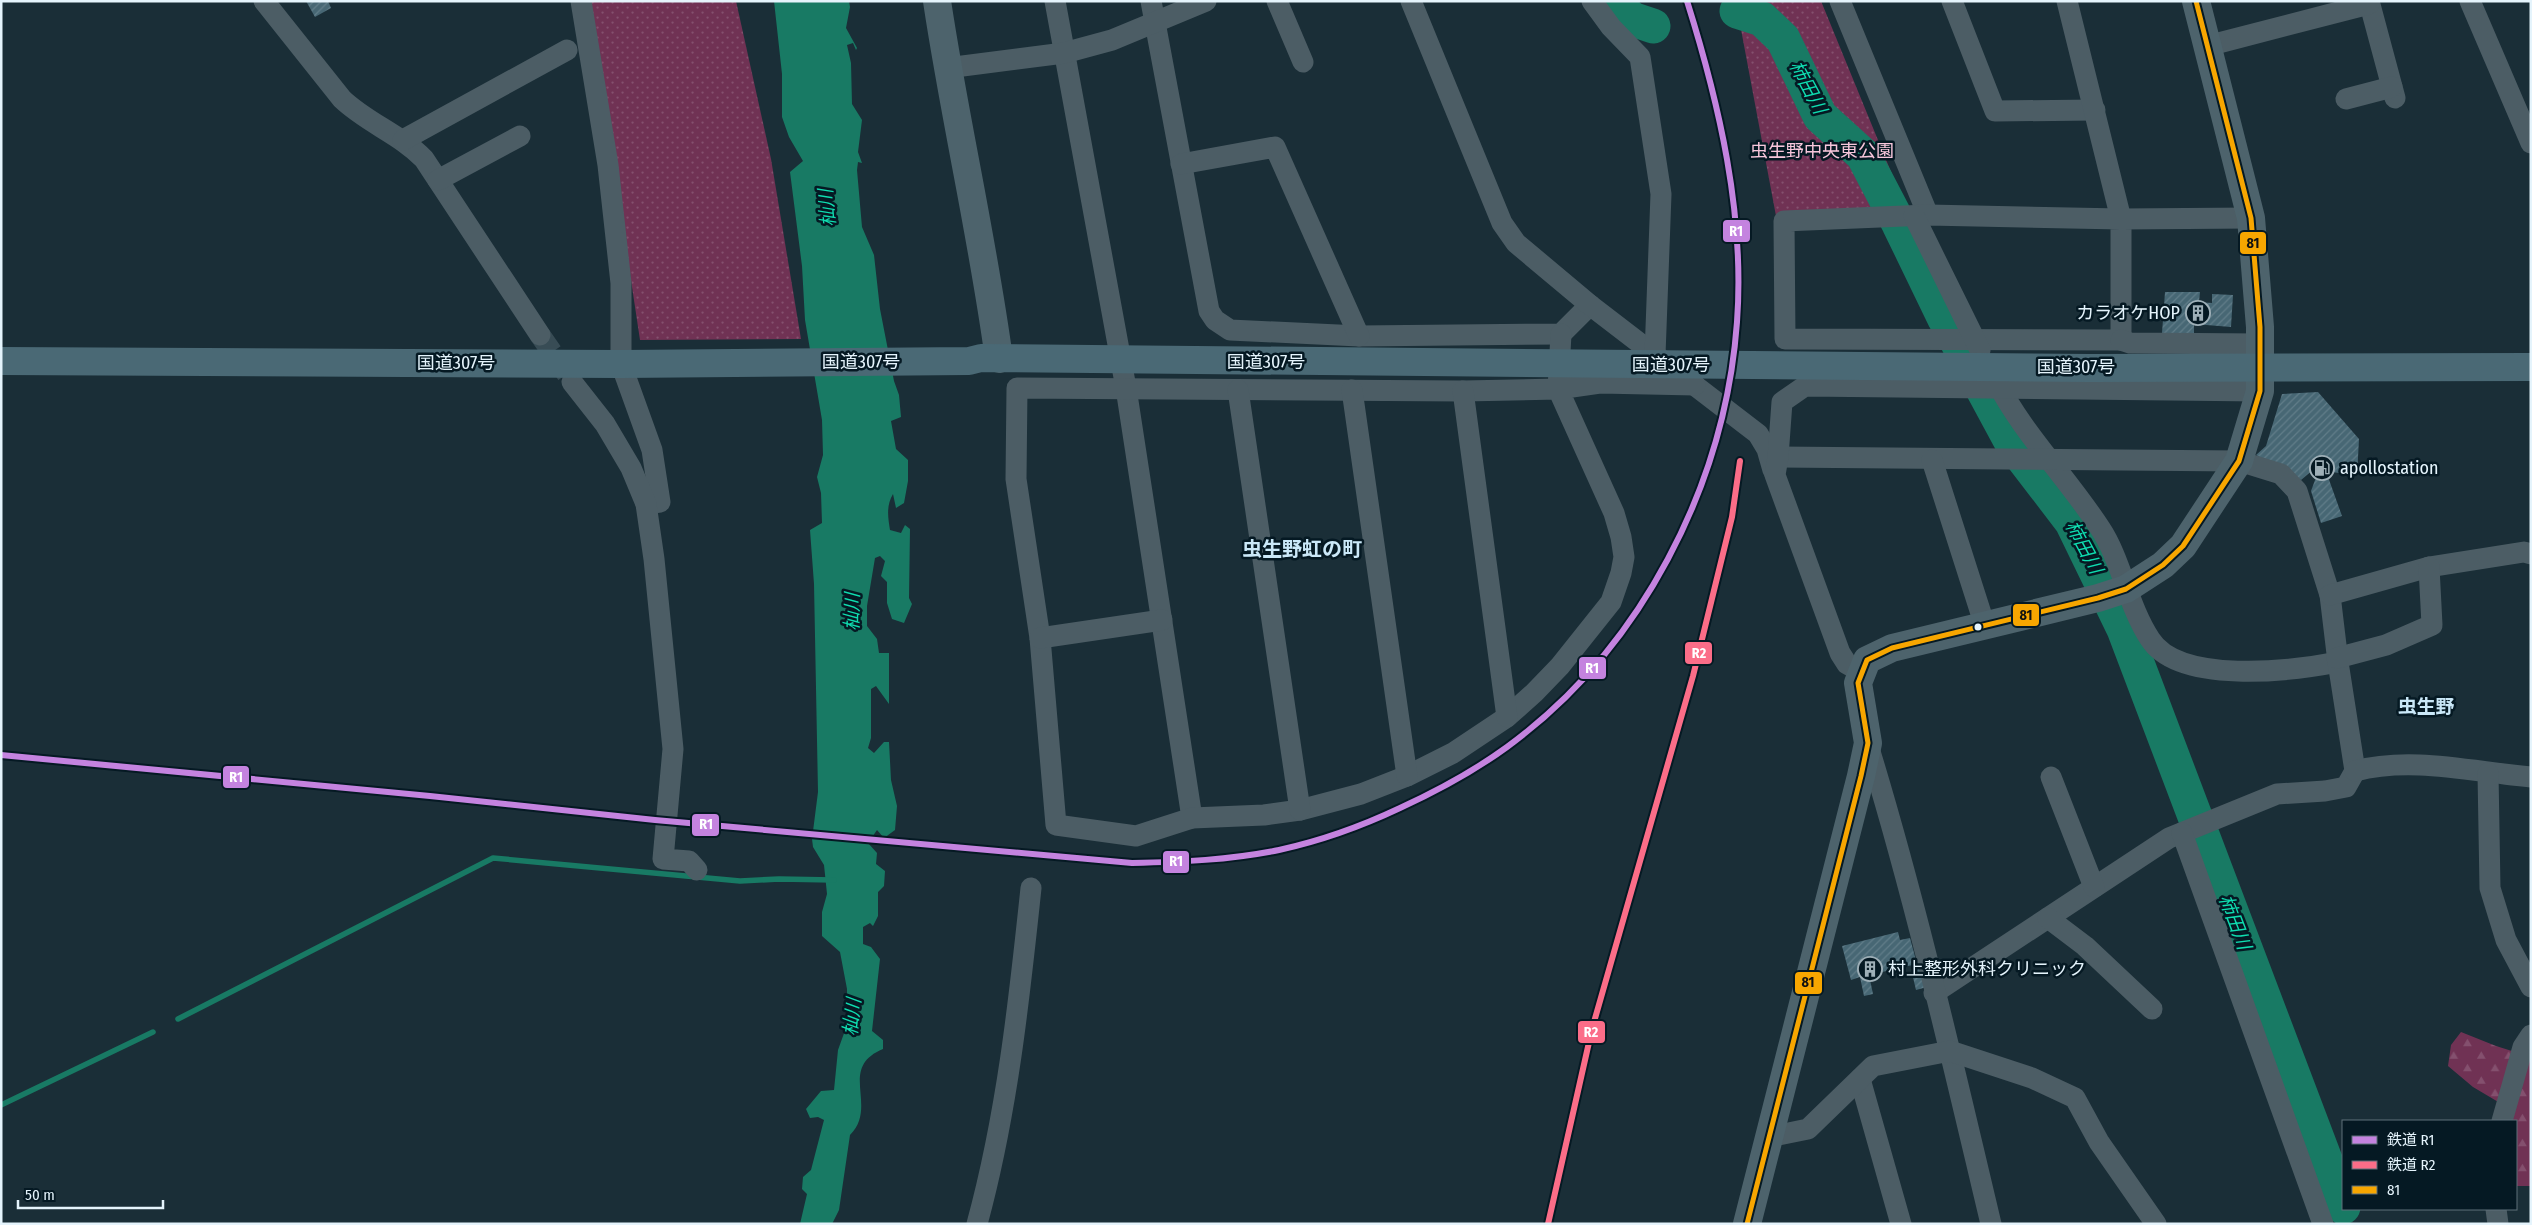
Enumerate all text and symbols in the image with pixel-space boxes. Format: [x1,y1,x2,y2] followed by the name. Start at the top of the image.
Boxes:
[1784,56,1832,119] water label: 柿田川
[1750,140,1894,162] park label: 虫生野中央東公園
[814,186,840,228] water label: 杣川
[1722,219,1751,243] line badge: R1
[1729,223,1743,240] text: R1
[2239,231,2267,255] line badge: 81
[2247,235,2260,252] text: 81
[2185,300,2211,326] building icon: カラオケHOP
[2076,302,2180,324] place label: カラオケHOP
[822,351,900,373] street label: 国道307号
[1227,351,1305,373] street label: 国道307号
[417,352,495,374] street label: 国道307号
[1632,354,1710,376] street label: 国道307号
[2037,356,2115,378] street label: 国道307号
[2309,455,2335,481] fuel station icon: apollostation
[2340,457,2438,479] place label: apollostation
[2060,516,2108,579] water label: 柿田川
[1242,537,1362,561] district label: 虫生野虹の町
[840,591,864,631] water label: 杣川
[2012,603,2040,627] line badge: 81
[2020,607,2033,624] text: 81
[1973,622,1983,632] unlabelled marker
[1684,641,1713,665] line badge: R2
[1692,645,1707,662] text: R2
[1578,656,1607,680] line badge: R1
[1585,660,1599,677] text: R1
[2397,695,2455,718] district label: 虫生野
[222,765,250,789] line badge: R1
[229,769,243,786] text: R1
[691,813,720,837] line badge: R1
[699,816,713,833] text: R1
[1162,850,1190,874] line badge: R1
[1169,853,1183,870] text: R1
[2214,891,2257,955] water label: 柿田川
[1857,956,1883,982] building icon: 村上整形外科クリニック
[1888,958,2086,980] place label: 村上整形外科クリニック
[1794,971,1823,995] line badge: 81
[1802,974,1815,991] text: 81
[839,995,866,1037] water label: 杣川
[1577,1020,1606,1044] line badge: R2
[1584,1024,1599,1041] text: R2
[2342,1120,2517,1210] legend
[2387,1131,2434,1149] text: 鉄道 R1
[2387,1156,2436,1174] text: 鉄道 R2
[18,1178,162,1210] scale bar
[2387,1181,2400,1199] text: 81
[25,1186,55,1204] text: 50 m

